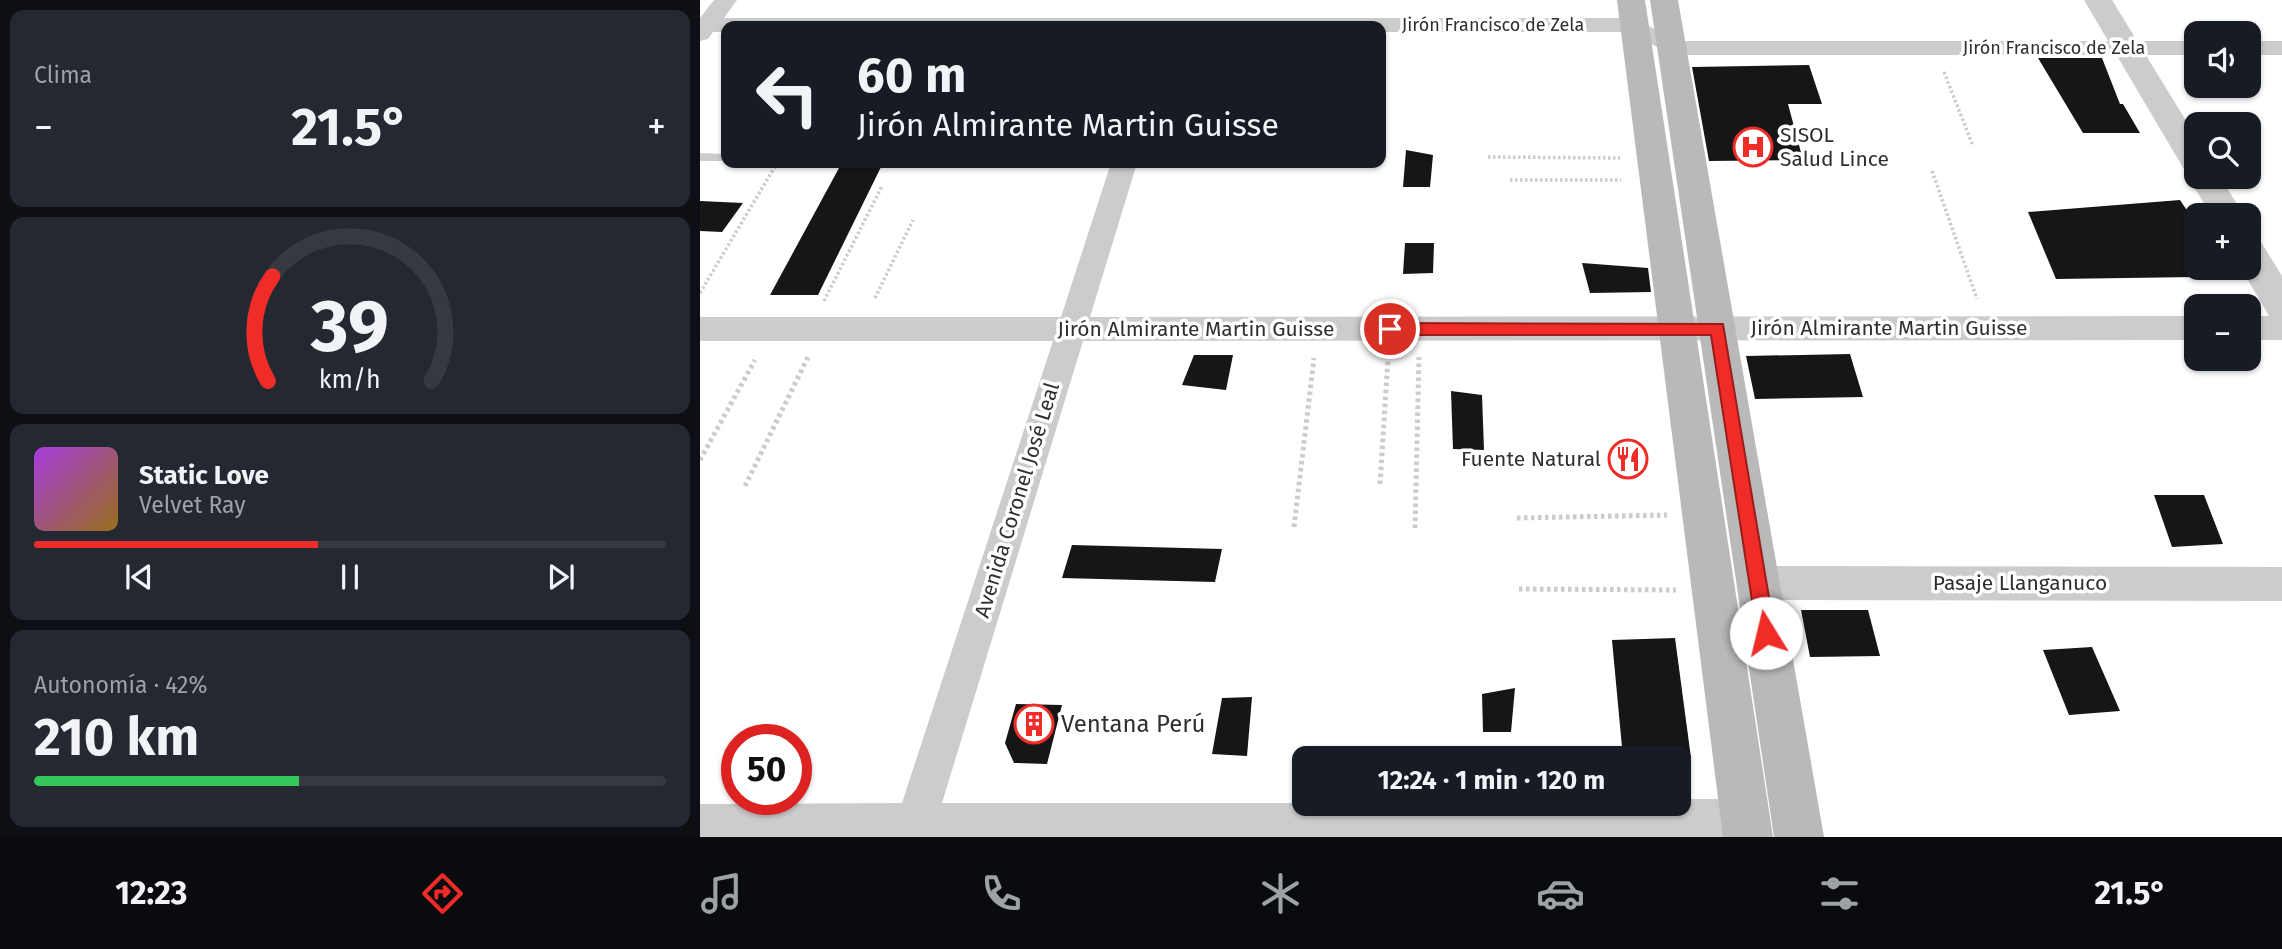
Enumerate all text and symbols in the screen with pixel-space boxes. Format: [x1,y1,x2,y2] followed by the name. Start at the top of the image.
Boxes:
[1402,14,1584,36] street label: Jirón Francisco de Zela
[2184,21,2261,371] map controls
[2184,21,2261,98] button: sound
[1963,37,2145,59] street label: Jirón Francisco de Zela
[857,46,966,105] text: 60 m
[742,49,833,140] icon: left
[34,61,92,89] text: Clima
[291,96,409,159] text: 21.5°
[34,104,53,150] text: −
[647,104,666,150] text: +
[857,106,1279,144] text: Jirón Almirante Martin Guisse
[2184,112,2261,189] button: search
[1780,122,1889,172] place label: SISOL Salud Lince
[1732,126,1774,168] hospital icon: SISOL Salud Lince
[2184,203,2261,280] button: +
[310,284,389,371] text: 39
[2184,294,2261,371] button: −
[1360,299,1420,359] pin
[1371,310,1409,348] icon: arrive
[1751,315,2027,341] street label: Jirón Almirante Martin Guisse
[1058,316,1334,342] street label: Jirón Almirante Martin Guisse
[319,365,381,395] text: km/h
[969,379,1065,621] street label: Avenida Coronel José Leal
[1607,438,1649,480] restaurant icon: Fuente Natural
[1461,446,1601,472] place label: Fuente Natural
[139,460,269,491] text: Static Love
[139,491,246,519] text: Velvet Ray
[120,558,158,596] icon: previous
[331,558,369,596] icon: pause
[542,558,580,596] icon: next
[1933,570,2107,596] street label: Pasaje Llanganuco
[1729,596,1803,670] position arrow
[34,671,207,699] text: Autonomía · 42%
[1013,703,1055,745] building icon: Ventana Perú
[34,706,199,769] text: 210 km
[1061,710,1205,738] place label: Ventana Perú
[721,724,812,815] speed limit sign: 50
[1378,765,1605,796] text: 12:24 · 1 min · 120 m
[418,869,467,918] icon: directions
[697,869,746,918] icon: music
[977,869,1026,918] icon: phone
[1256,869,1305,918] icon: climate
[1536,869,1585,918] icon: car
[1815,869,1864,918] icon: filters
[115,874,187,912] text: 12:23
[2095,874,2167,912] text: 21.5°

